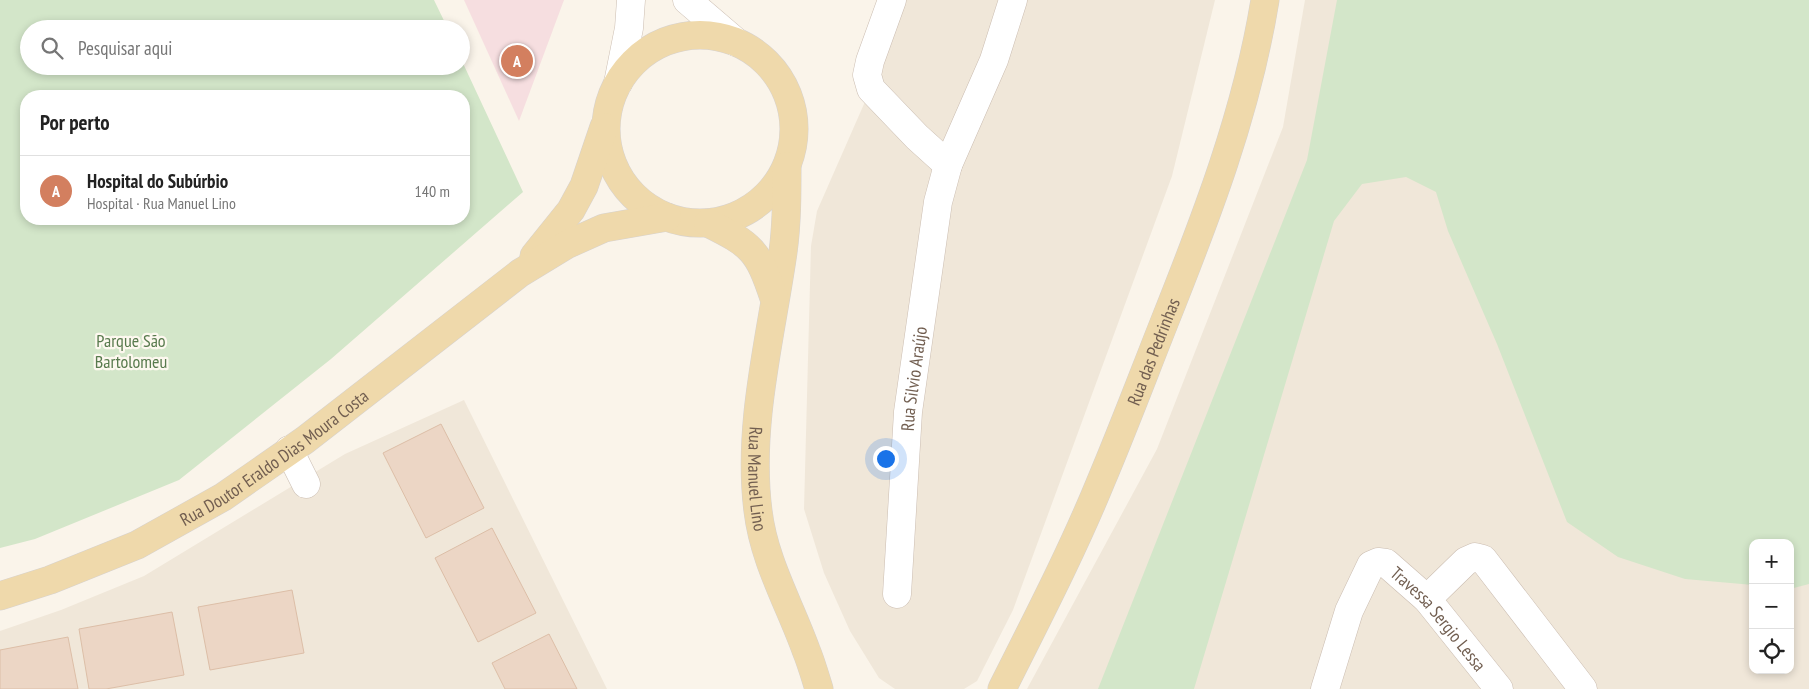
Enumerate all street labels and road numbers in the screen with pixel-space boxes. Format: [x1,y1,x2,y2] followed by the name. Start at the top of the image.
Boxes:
[1121,295,1184,408] street label: Rua das Pedrinhas
[895,325,932,432] street label: Rua Silvio Araújo
[175,384,373,530] street label: Rua Doutor Eraldo Dias Moura Costa
[744,426,773,533] street label: Rua Manuel Lino
[1386,561,1491,676] street label: Travessa Sergio Lessa

